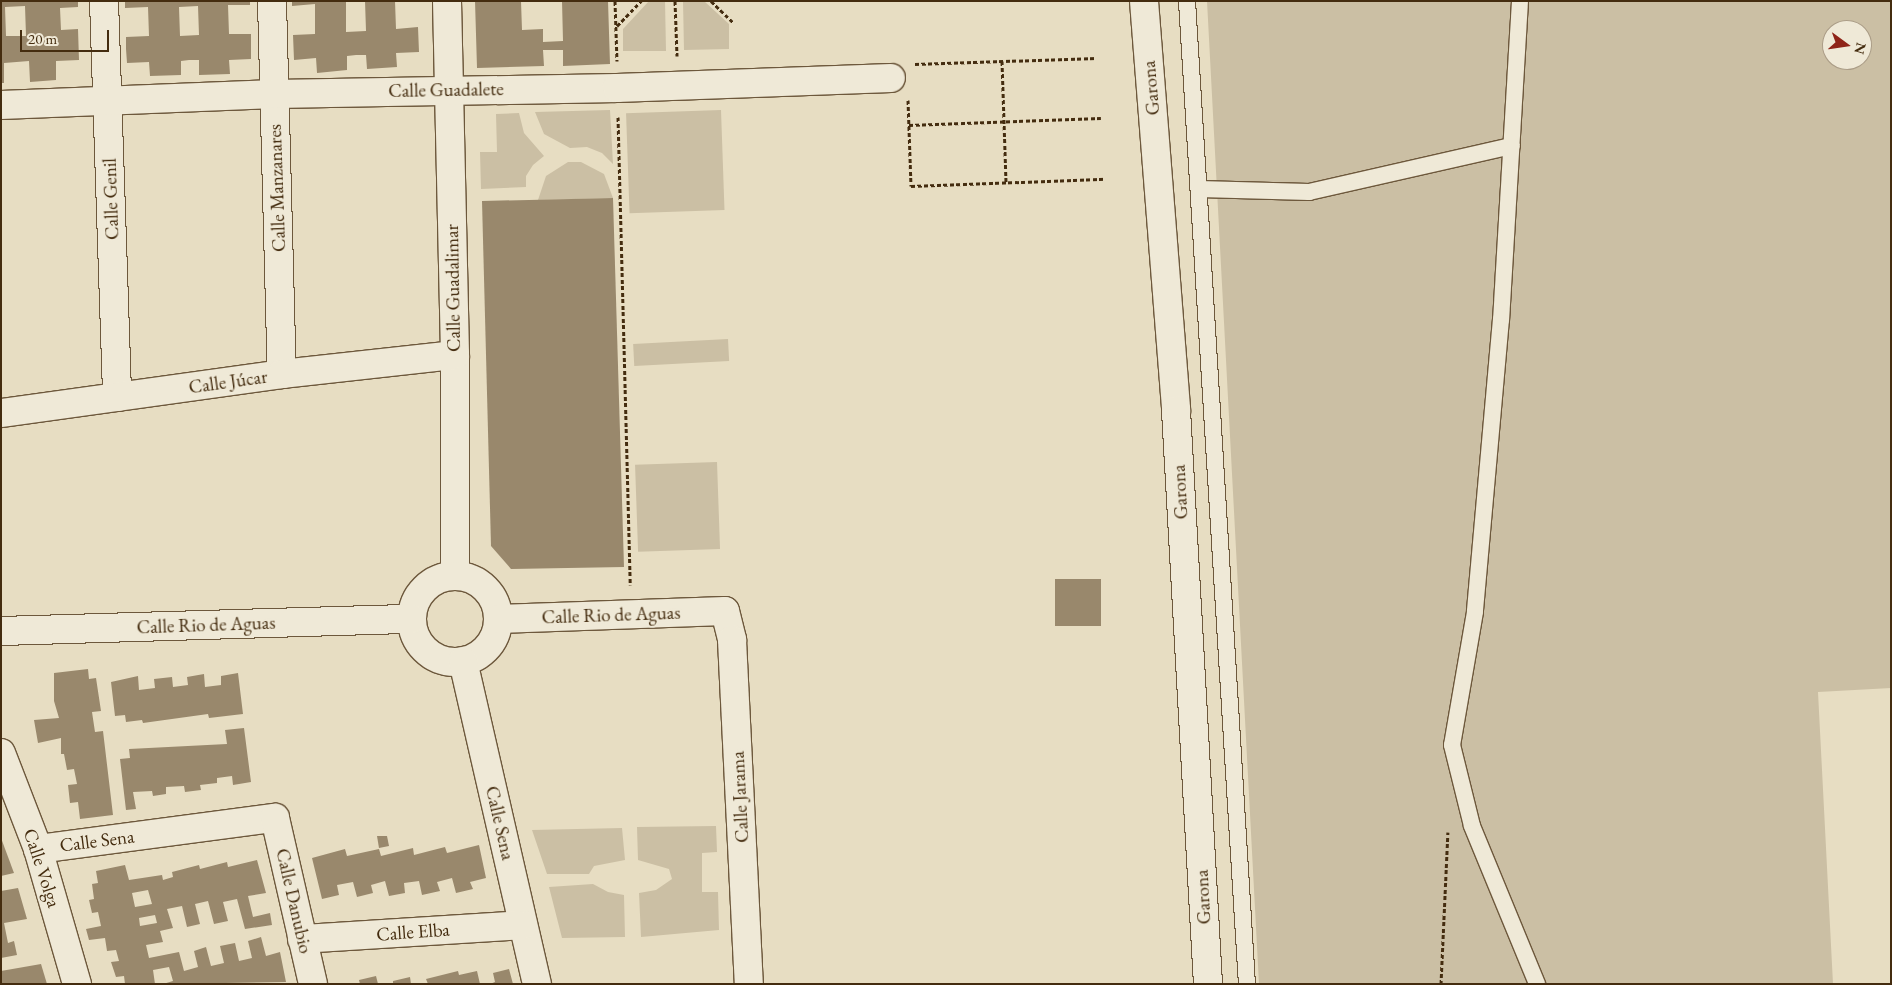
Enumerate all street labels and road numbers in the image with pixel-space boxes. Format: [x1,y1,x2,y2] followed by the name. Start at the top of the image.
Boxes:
[1137,60,1165,116] street label: Garona
[388,78,504,102] street label: Calle Guadalete
[263,124,291,252] street label: Calle Manzanares
[98,158,124,240] street label: Calle Genil
[440,224,466,352] street label: Calle Guadalimar
[187,365,269,399] street label: Calle Júcar
[1167,464,1193,520] street label: Garona
[541,601,681,629] street label: Calle Rio de Aguas
[136,611,276,639] street label: Calle Rio de Aguas
[726,751,754,843] street label: Calle Jarama
[480,784,520,862] street label: Calle Sena
[58,825,136,857] street label: Calle Sena
[19,826,65,910] street label: Calle Volga
[271,846,317,956] street label: Calle Danubio
[1190,869,1216,925] street label: Garona
[375,918,451,946] street label: Calle Elba

